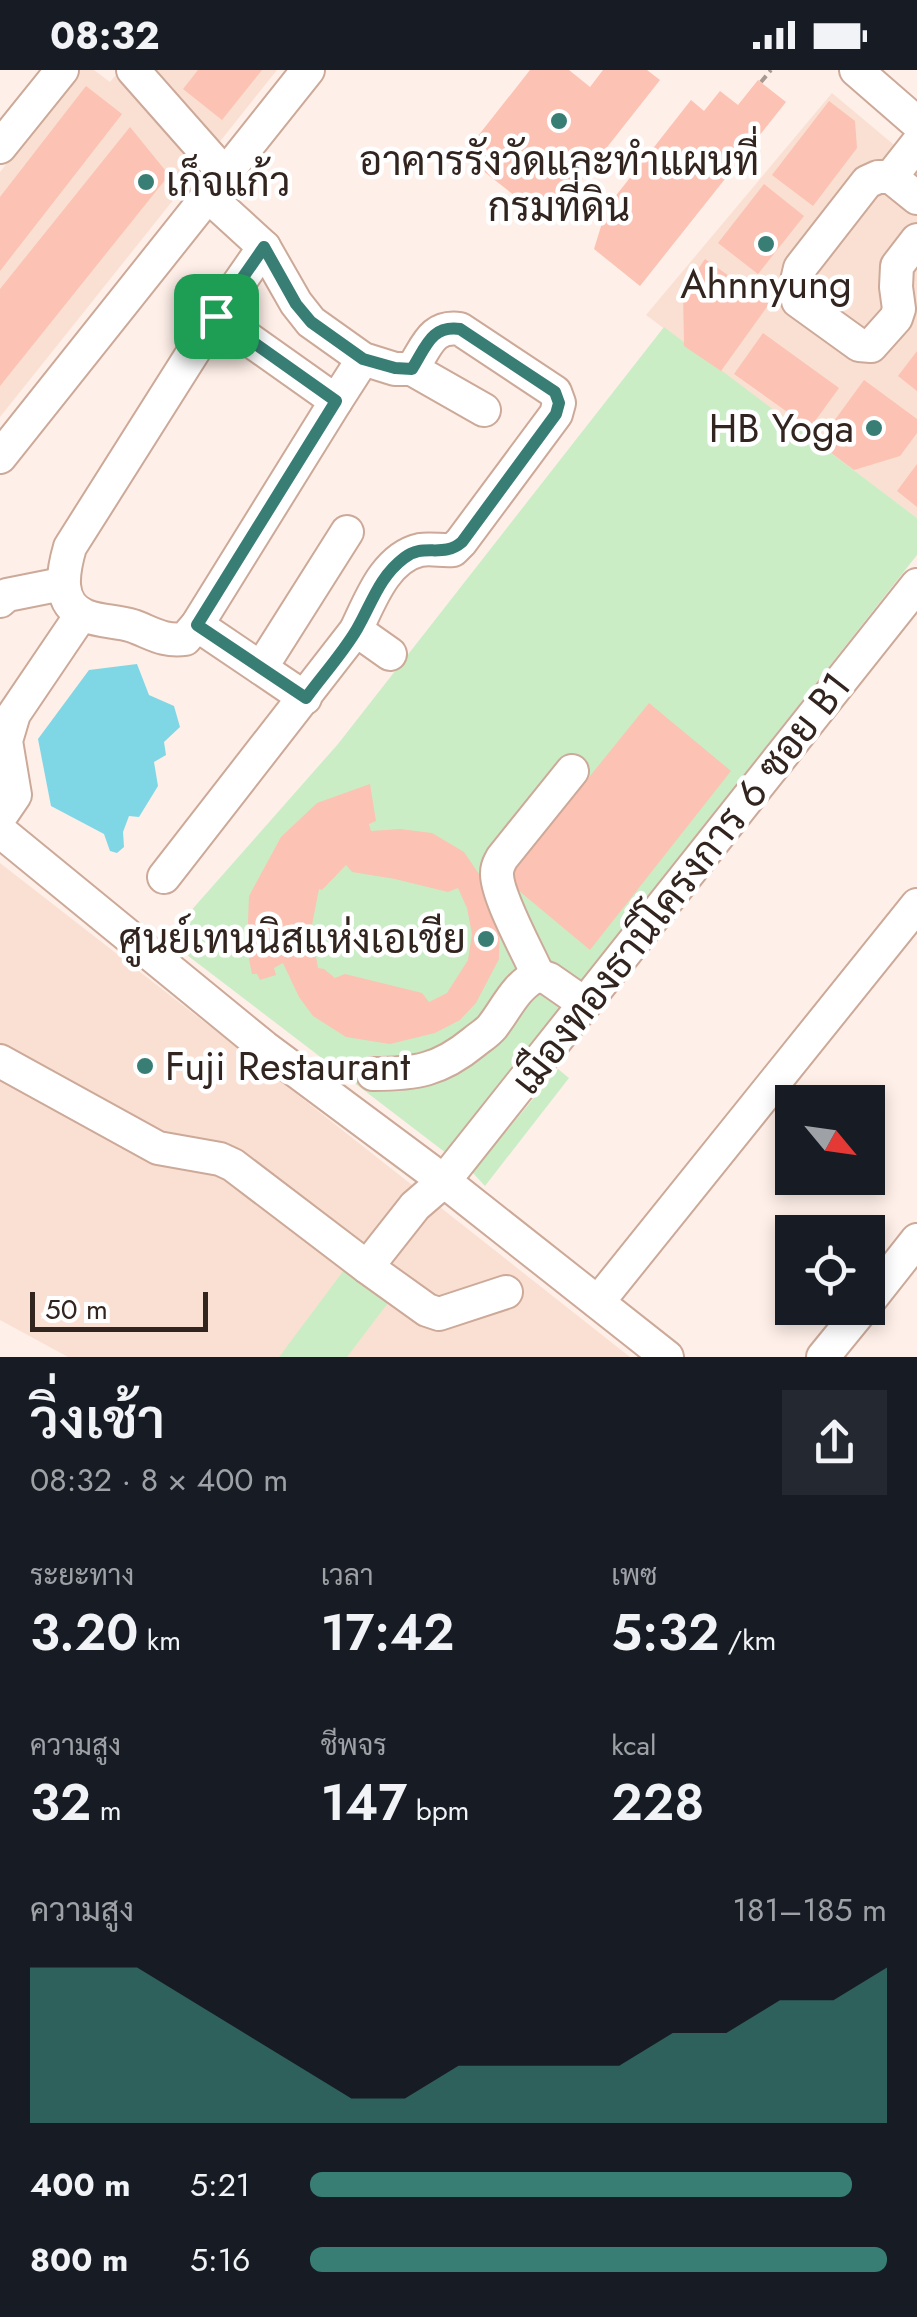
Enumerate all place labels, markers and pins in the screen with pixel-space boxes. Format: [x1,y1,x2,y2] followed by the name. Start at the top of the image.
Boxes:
[548,110,570,132] marker: อาคารรังวัดและทำแผนที่ กรมที่ดิน
[359,126,759,236] place label: อาคารรังวัดและทำแผนที่ กรมที่ดิน
[166,153,290,211] place label: เก็จแก้ว
[135,171,157,193] marker: เก็จแก้ว
[755,233,777,255] marker: Ahnnyung
[680,255,852,313] place label: Ahnnyung
[174,274,259,359] pin
[709,399,854,457] place label: HB Yoga
[863,417,885,439] marker: HB Yoga
[119,910,466,968] place label: ศูนย์เทนนิสแห่งเอเชีย
[475,928,497,950] marker: ศูนย์เทนนิสแห่งเอเชีย
[165,1037,411,1095] place label: Fuji Restaurant
[134,1055,156,1077] marker: Fuji Restaurant

